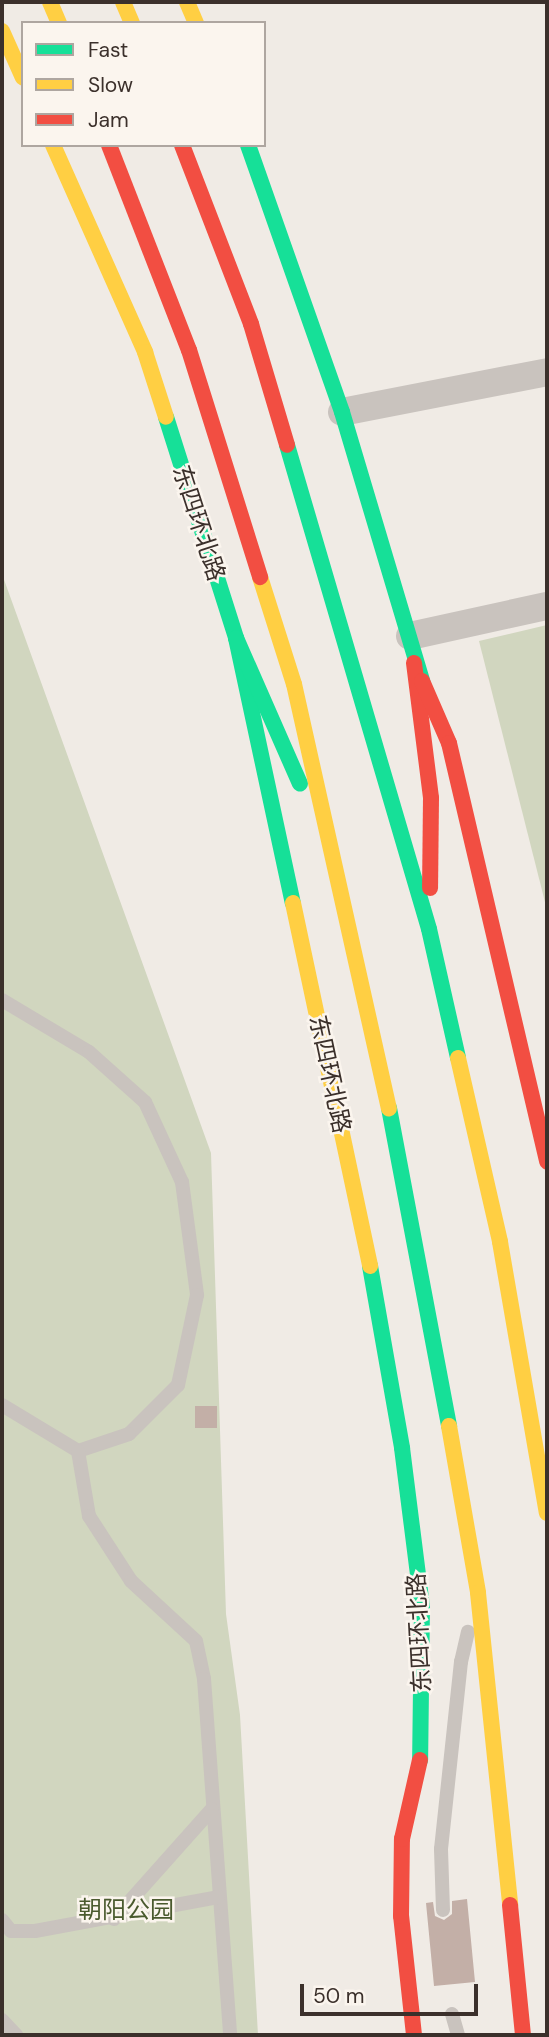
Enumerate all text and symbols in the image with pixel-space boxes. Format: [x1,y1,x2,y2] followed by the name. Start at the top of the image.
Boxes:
[21,21,266,147] legend
[88,36,128,64] text: Fast
[88,71,133,99] text: Slow
[88,106,129,134] text: Jam
[167,461,231,585] street label: 东四环北路
[303,1012,357,1136] street label: 东四环北路
[401,1572,437,1694] street label: 东四环北路
[78,1896,174,1924] park label: 朝阳公园
[304,1970,482,2014] scale bar
[313,1982,364,2010] text: 50 m

